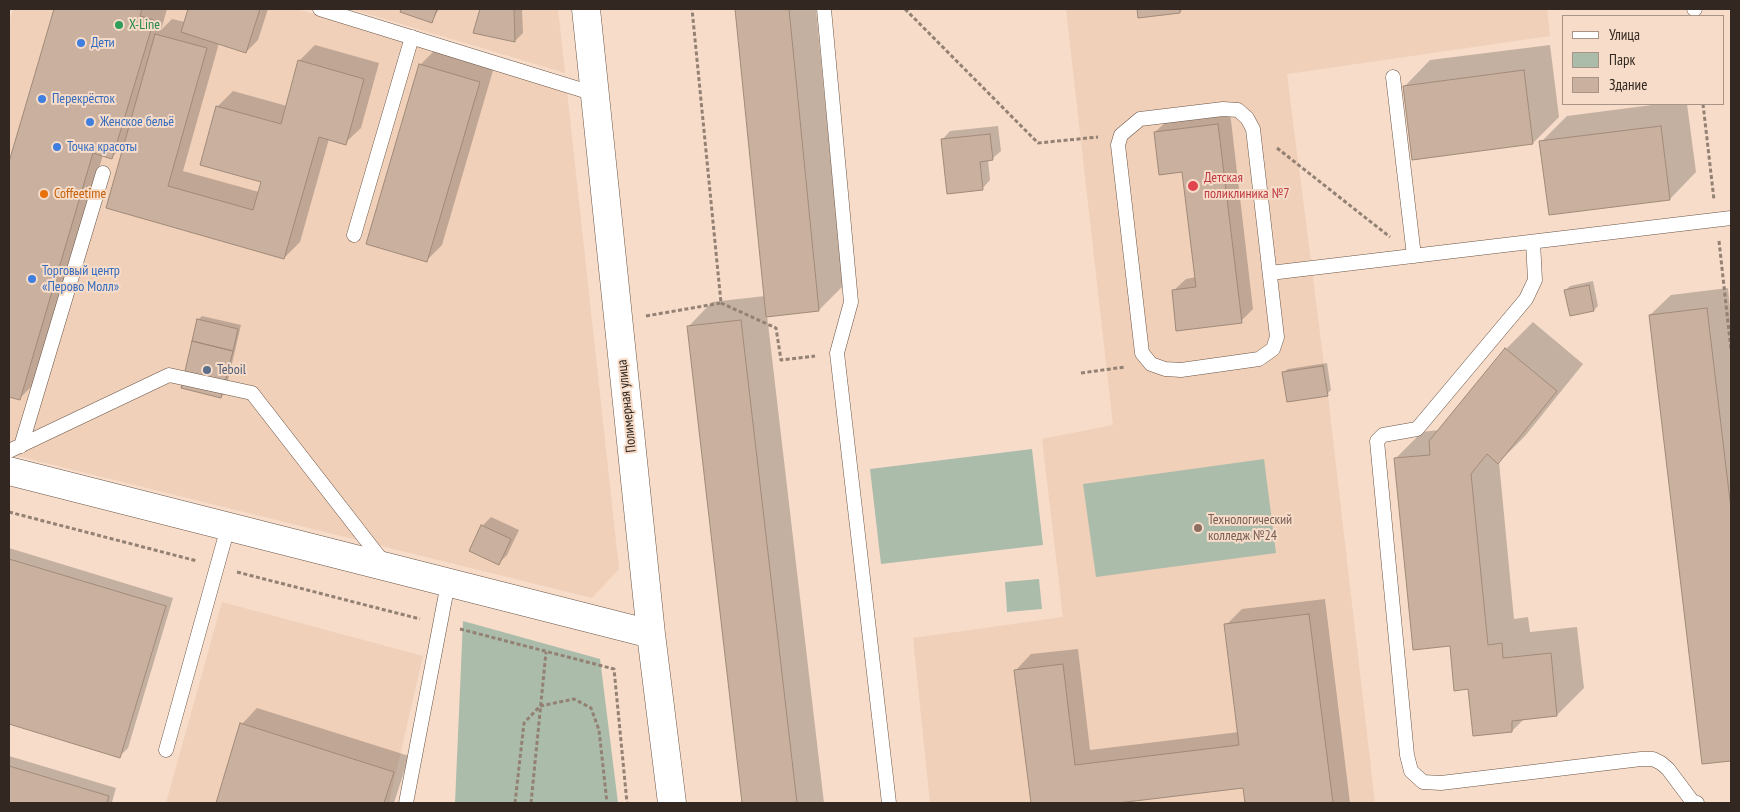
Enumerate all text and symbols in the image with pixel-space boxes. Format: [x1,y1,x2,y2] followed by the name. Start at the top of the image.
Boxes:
[1562,15,1725,105] legend
[129,17,160,33] place label: X-Line
[113,19,125,31] marker: X-Line
[1609,25,1640,44] text: Улица
[91,35,115,51] place label: Дети
[75,37,87,49] marker: Дети
[1609,50,1635,69] text: Парк
[1609,75,1647,94] text: Здание
[52,91,115,107] place label: Перекрёсток
[36,93,48,105] marker: Перекрёсток
[100,114,174,130] place label: Женское бельё
[84,116,96,128] marker: Женское бельё
[67,139,137,155] place label: Точка красоты
[51,141,63,153] marker: Точка красоты
[1204,170,1289,202] place label: Детская поликлиника №7
[1186,179,1200,193] marker: Детская поликлиника №7
[54,186,106,202] place label: Coffeetime
[38,188,50,200] marker: Coffeetime
[42,263,120,296] place label: Торговый центр «Перово Молл»
[26,273,38,285] marker: Торговый центр «Перово Молл»
[614,359,640,453] street label: Полимерная улица
[217,362,246,378] place label: Teboil
[201,364,213,376] marker: Teboil
[1208,512,1292,544] place label: Технологический колледж №24
[1192,522,1204,534] marker: Технологический колледж №24

